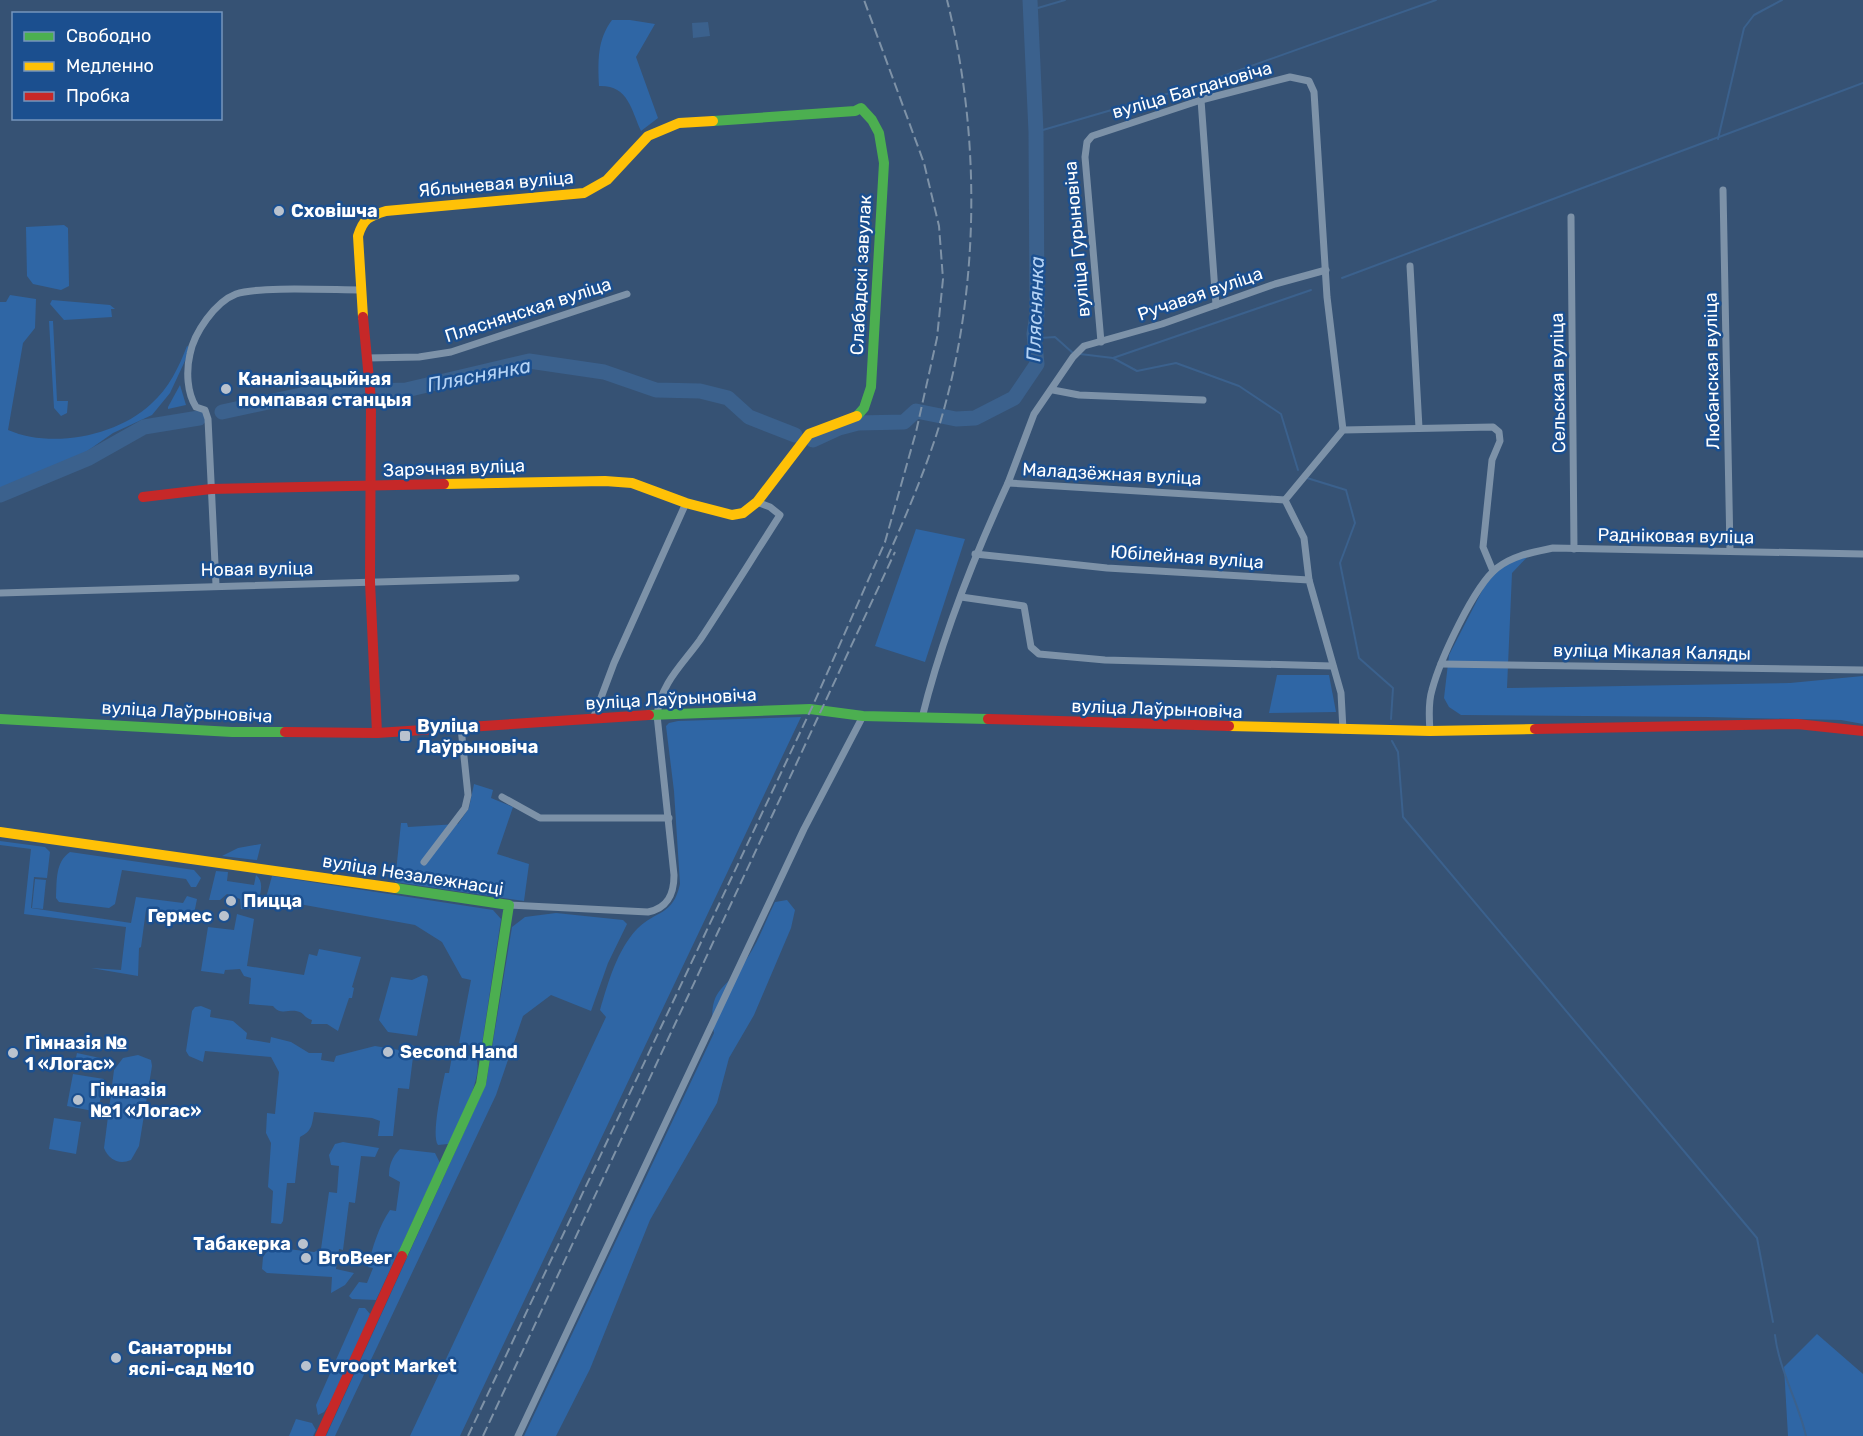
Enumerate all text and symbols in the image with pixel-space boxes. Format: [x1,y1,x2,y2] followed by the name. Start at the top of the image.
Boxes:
[12,12,222,120] legend
[66,25,151,47] text: Свободно
[66,55,154,77] text: Медленно
[1110,57,1274,123] street label: вуліца Багдановіча
[66,85,130,107] text: Пробка
[1059,160,1095,318] street label: вуліца Гурыновіча
[417,166,575,202] street label: Яблыневая вуліца
[846,194,876,356] street label: Слабадскі завулак
[291,200,378,222] place label: Сховішча
[272,204,286,218] marker: Сховішча
[1021,256,1049,362] water label: Пляснянка
[1135,262,1265,326] street label: Ручавая вуліца
[442,273,614,347] street label: Пляснянская вуліца
[1700,292,1724,450] street label: Любанская вуліца
[1546,313,1570,453] street label: Сельская вуліца
[425,353,533,397] water label: Пляснянка
[238,368,412,411] place label: Каналізацыйная помпавая станцыя
[219,382,233,396] marker: Каналізацыйная помпавая станцыя
[383,455,525,481] street label: Зарэчная вуліца
[1022,458,1202,490] street label: Маладзёжная вуліца
[1597,524,1755,548] street label: Радніковая вуліца
[1110,541,1264,573] street label: Юбілейная вуліца
[200,557,314,581] street label: Новая вуліца
[1553,639,1751,665] street label: вуліца Мікалая Каляды
[585,684,757,714] street label: вуліца Лаўрыновіча
[1071,695,1243,723] street label: вуліца Лаўрыновіча
[101,697,273,727] street label: вуліца Лаўрыновіча
[417,715,538,758] place label: Вуліца Лаўрыновіча
[398,729,412,743] marker: Вуліца Лаўрыновіча
[321,850,505,900] street label: вуліца Незалежнасці
[243,890,302,912] place label: Пицца
[224,894,238,908] marker: Пицца
[147,905,212,927] place label: Гермес
[217,909,231,923] marker: Гермес
[25,1032,127,1075] place label: Гімназія № 1 «Логас»
[400,1041,518,1063] place label: Second Hand
[381,1045,395,1059] marker: Second Hand
[6,1046,20,1060] marker: Гімназія № 1 «Логас»
[90,1079,201,1122] place label: Гімназія №1 «Логас»
[71,1093,85,1107] marker: Гімназія №1 «Логас»
[193,1233,291,1255] place label: Табакерка
[296,1237,310,1251] marker: Табакерка
[318,1247,392,1269] place label: BroBeer
[299,1251,313,1265] marker: BroBeer
[128,1337,255,1380] place label: Санаторны яслі-сад №10
[109,1351,123,1365] marker: Санаторны яслі-сад №10
[318,1355,457,1377] place label: Evroopt Market
[299,1359,313,1373] marker: Evroopt Market

